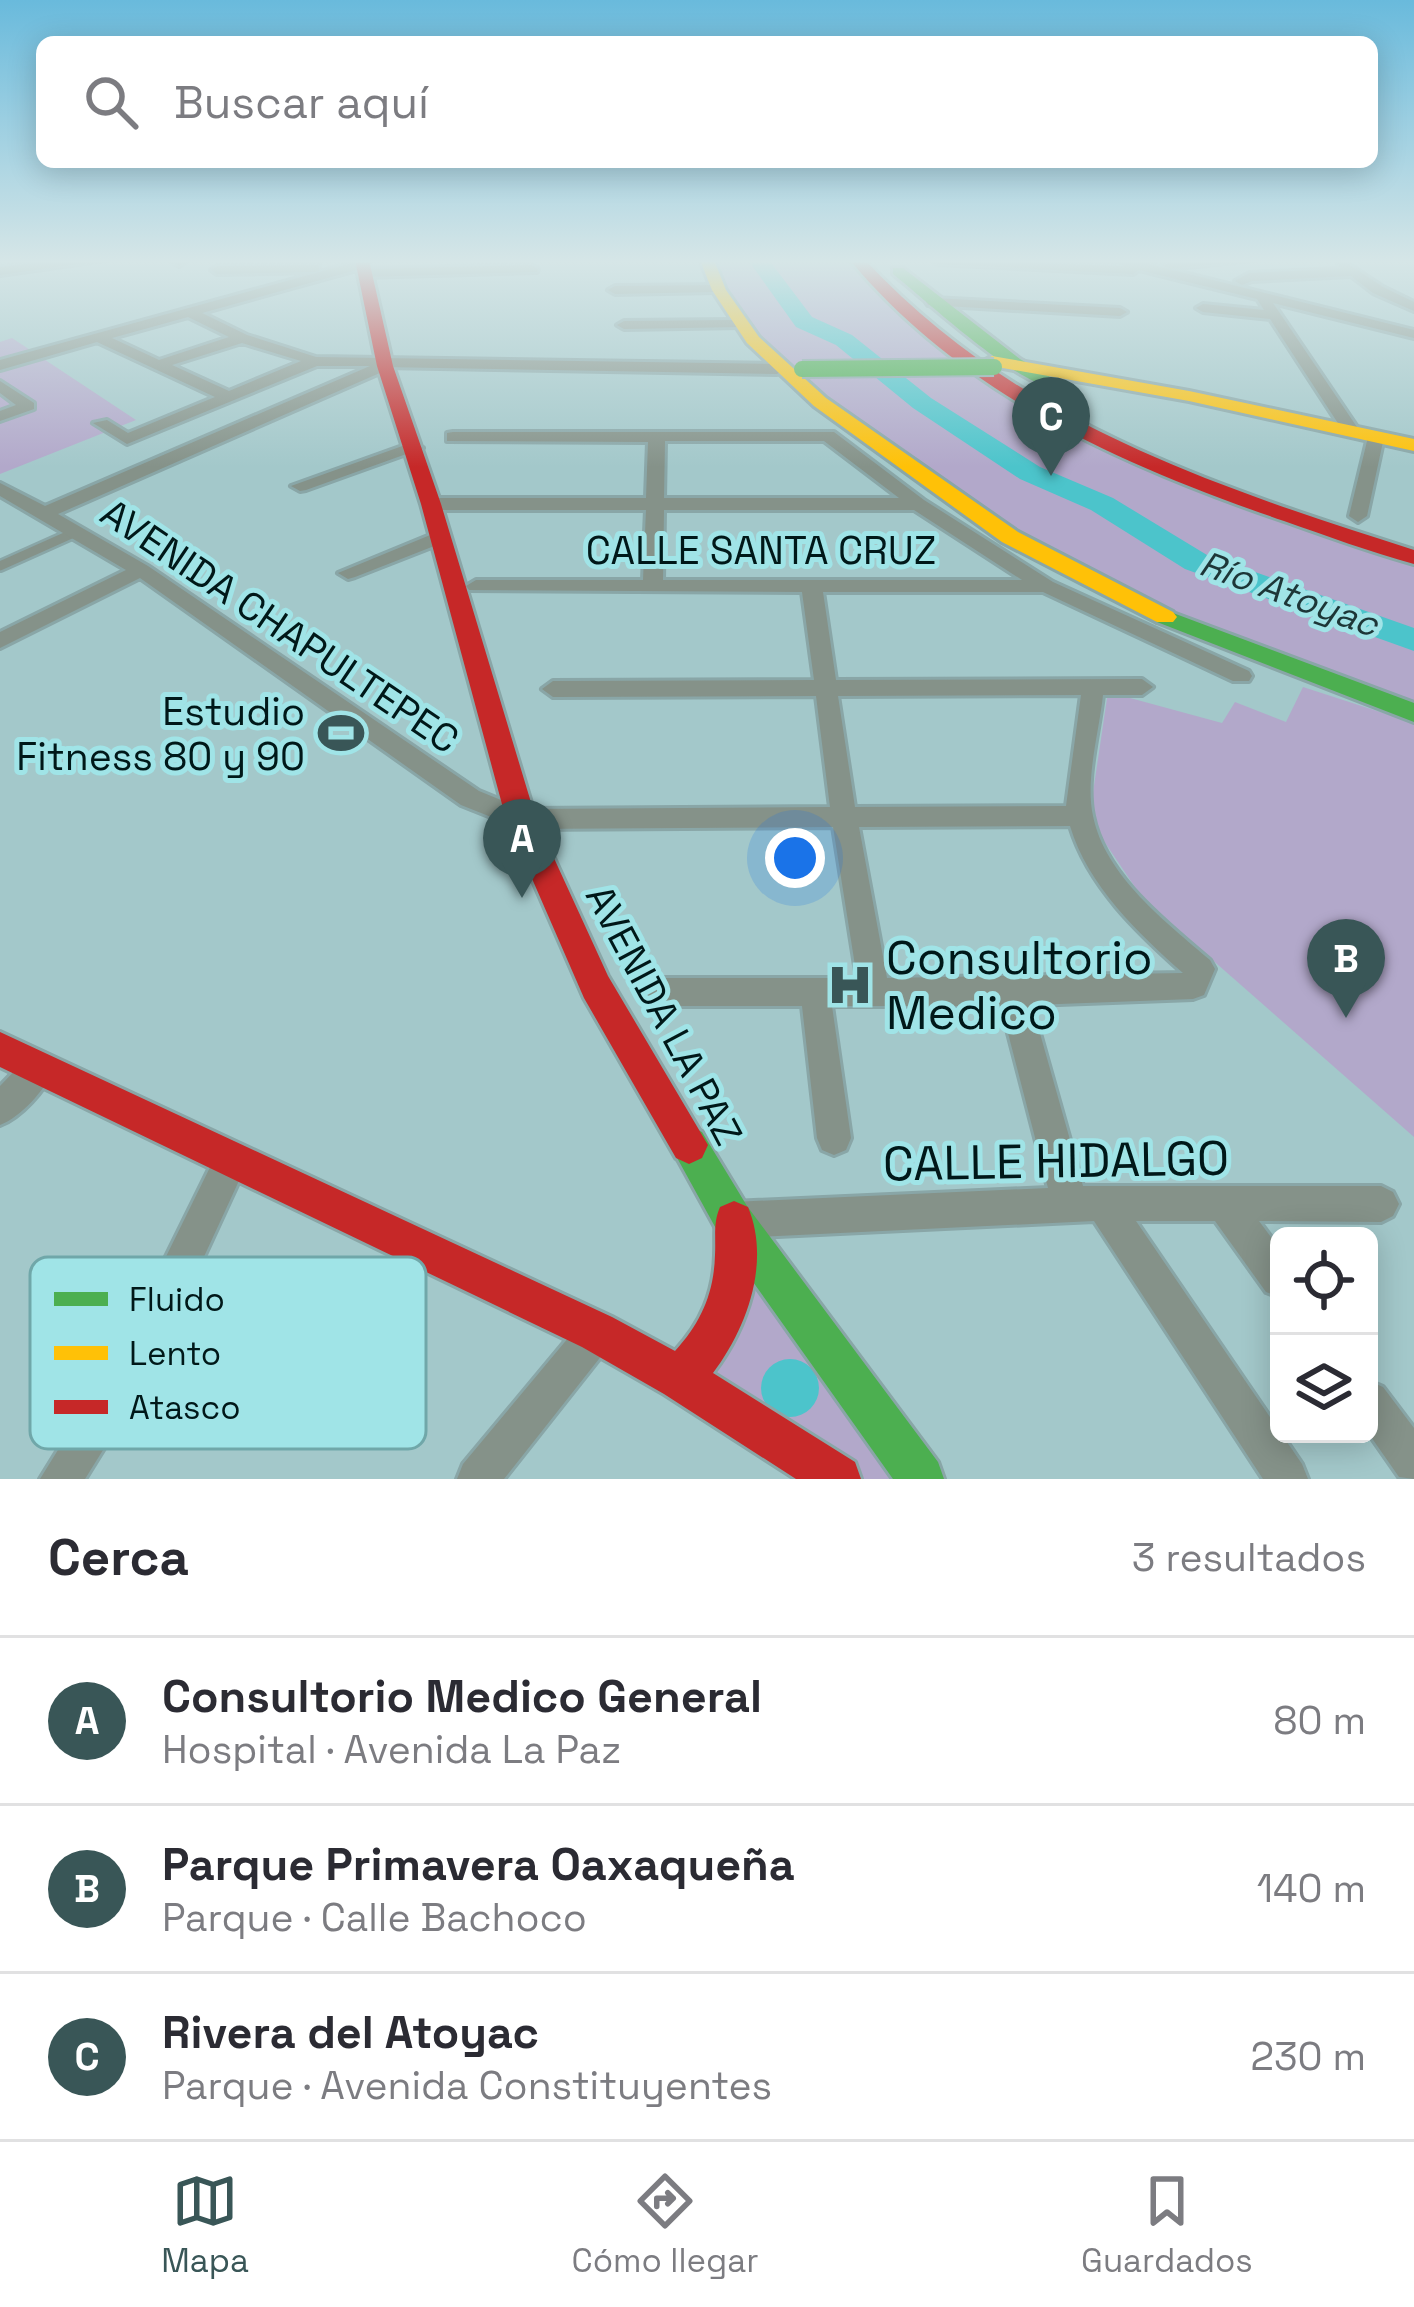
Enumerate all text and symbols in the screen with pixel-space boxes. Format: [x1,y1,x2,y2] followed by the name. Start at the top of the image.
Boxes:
[36,36,1378,168] search box
[78,69,144,135] icon: search
[174,74,429,131] text: Buscar aquí
[1012,377,1090,476] pin: C
[92,488,468,764] street label: AVENIDA CHAPULTEPEC
[586,526,936,575] street label: CALLE SANTA CRUZ
[1194,540,1386,648] water label: Río Atoyac
[16,687,305,781] place label: Estudio Fitness 80 y 90
[316,708,366,758] sports icon: Estudio Fitness 80 y 90
[483,799,561,898] pin: A
[765,828,825,888] your location
[575,877,753,1153] street label: AVENIDA LA PAZ
[1307,919,1385,1018] pin: B
[886,927,1153,1043] place label: Consultorio Medico
[825,960,875,1010] hospital icon: Consultorio Medico
[882,1127,1230,1195] street label: CALLE HIDALGO
[1270,1227,1378,1443] map controls
[1270,1227,1378,1335] button: locate
[30,1257,426,1449] legend
[129,1279,225,1321] text: Fluido
[129,1333,221,1375] text: Lento
[1270,1335,1378,1443] button: layers
[129,1387,241,1429] text: Atasco
[48,1525,189,1590] text: Cerca
[1132,1533,1366,1582] text: 3 resultados
[162,1668,762,1725] text: Consultorio Medico General
[75,1696,99,1745] text: A
[1273,1696,1366,1745] text: 80 m
[162,1725,621,1774] text: Hospital · Avenida La Paz
[162,1836,795,1893] text: Parque Primavera Oaxaqueña
[74,1864,100,1913] text: B
[1257,1864,1366,1913] text: 140 m
[162,1893,587,1942] text: Parque · Calle Bachoco
[162,2004,539,2061] text: Rivera del Atoyac
[74,2032,100,2081] text: C
[1251,2032,1366,2081] text: 230 m
[162,2061,772,2110] text: Parque · Avenida Constituyentes
[161,2168,249,2282] tab: Mapa
[571,2168,759,2282] tab: Cómo llegar
[1081,2168,1253,2282] tab: Guardados

